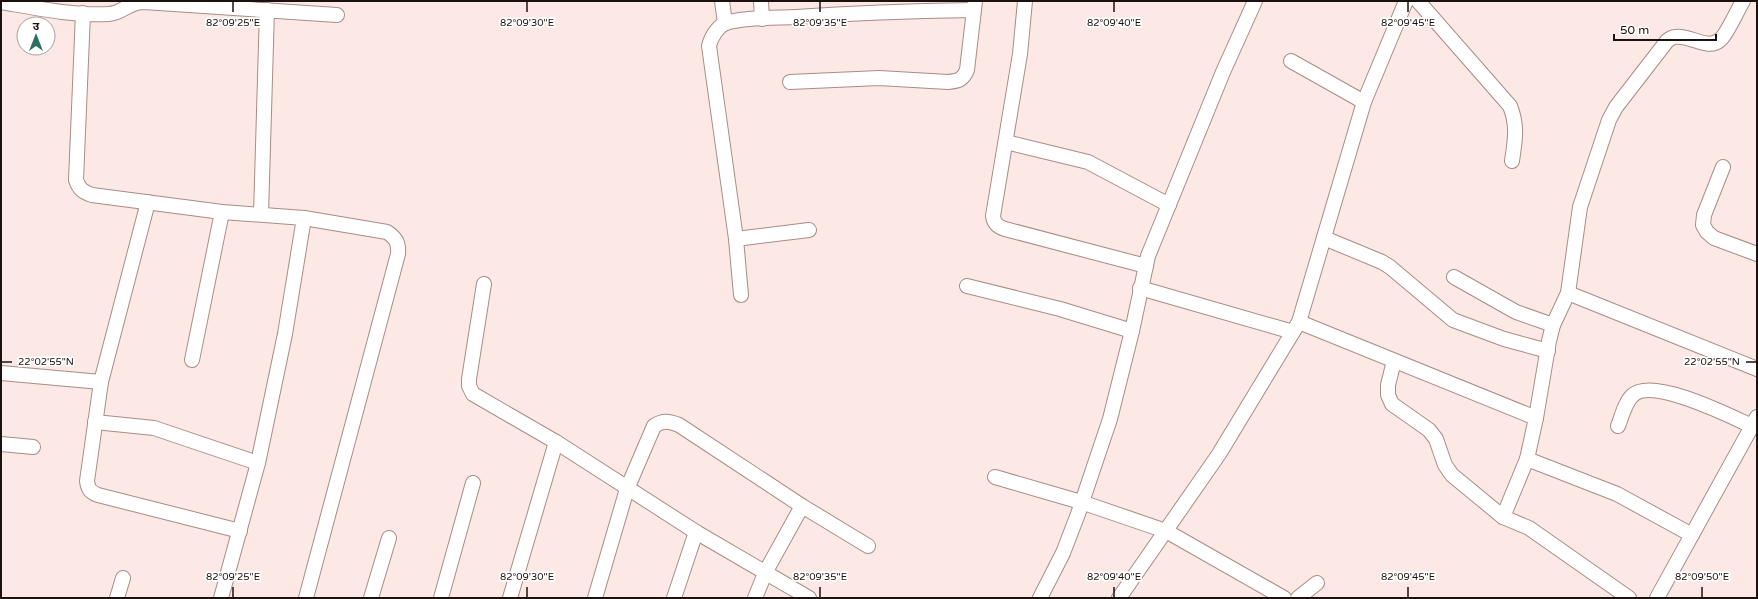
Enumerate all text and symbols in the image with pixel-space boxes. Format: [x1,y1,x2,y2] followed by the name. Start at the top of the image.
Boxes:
[16,16,56,56] north arrow
[1614,16,1716,42] scale bar
[206,17,260,29] text: 82°09'25"E
[500,17,554,29] text: 82°09'30"E
[793,17,847,29] text: 82°09'35"E
[1087,17,1141,29] text: 82°09'40"E
[1381,17,1435,29] text: 82°09'45"E
[33,20,40,33] text: उ
[1620,23,1649,37] text: 50 m
[18,356,74,368] text: 22°02'55"N
[1684,356,1740,368] text: 22°02'55"N
[206,571,260,583] text: 82°09'25"E
[500,571,554,583] text: 82°09'30"E
[793,571,847,583] text: 82°09'35"E
[1087,571,1141,583] text: 82°09'40"E
[1381,571,1435,583] text: 82°09'45"E
[1675,571,1729,583] text: 82°09'50"E

